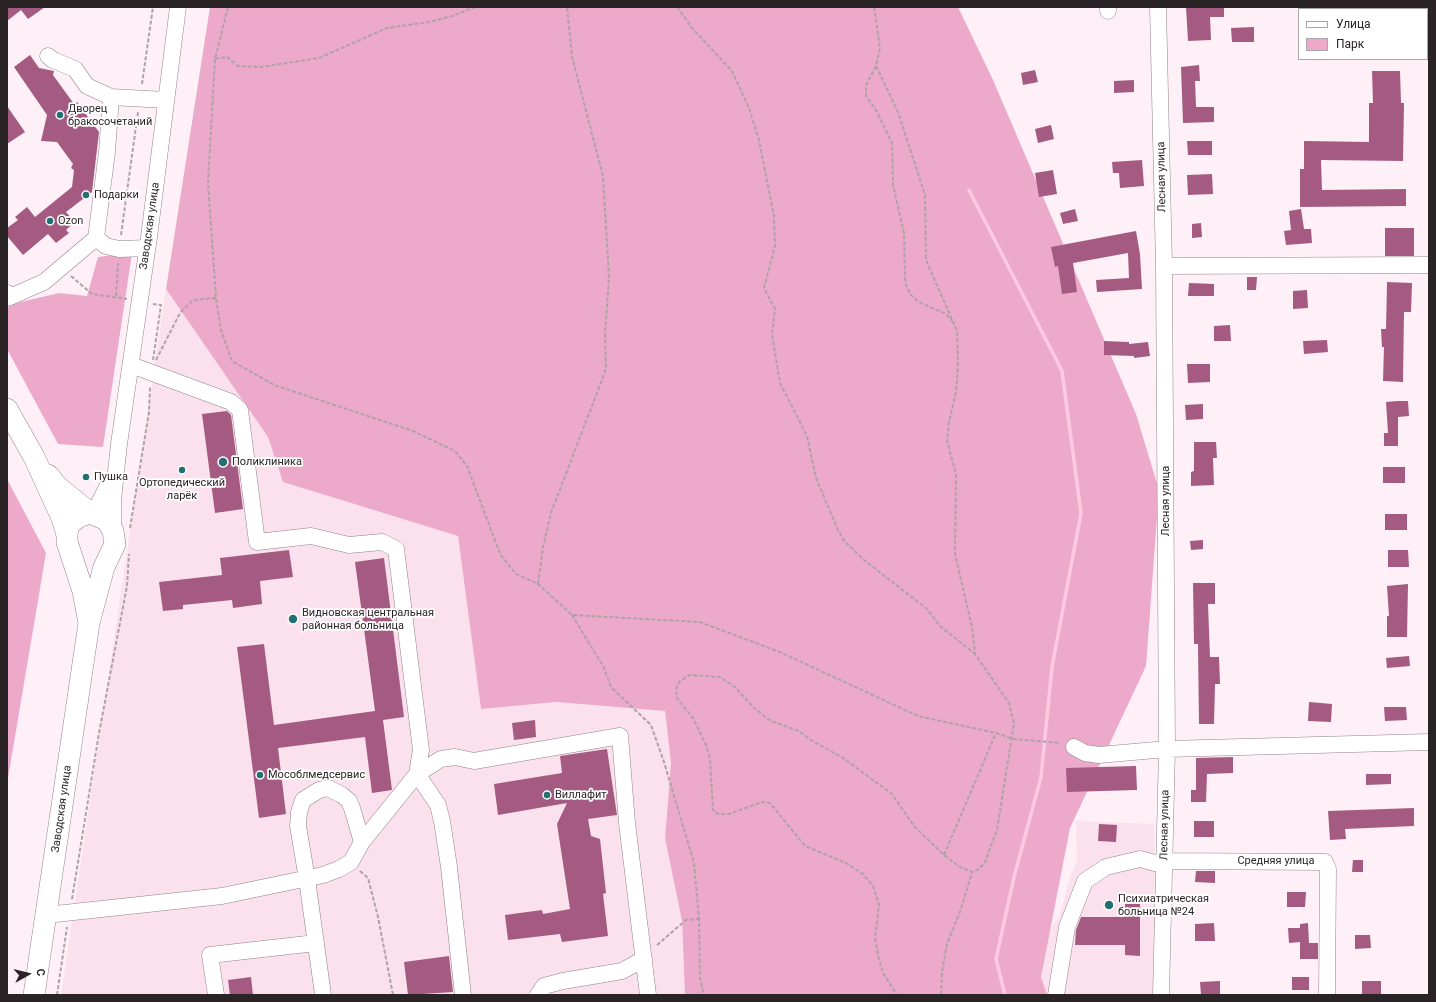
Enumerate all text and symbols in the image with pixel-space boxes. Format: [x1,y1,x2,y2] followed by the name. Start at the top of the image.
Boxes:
[1298,8,1428,60] legend
[1336,17,1371,31] text: Улица
[1336,37,1364,51] text: Парк
[68,102,152,128] place label: Дворец бракосочетаний
[55,110,65,120] marker: Дворец бракосочетаний
[1155,142,1169,212] street label: Лесная улица
[137,182,163,270] street label: Заводская улица
[94,188,139,202] place label: Подарки
[81,190,91,200] marker: Подарки
[58,214,83,228] place label: Ozon
[45,216,55,226] marker: Ozon
[232,455,302,469] place label: Поликлиника
[217,456,229,468] marker: Поликлиника
[177,465,187,475] marker: Ортопедический ларёк
[1159,466,1173,536] street label: Лесная улица
[94,470,128,484] place label: Пушка
[81,472,91,482] marker: Пушка
[139,476,225,502] place label: Ортопедический ларёк
[302,606,434,632] place label: Видновская центральная районная больница
[287,613,299,625] marker: Видновская центральная районная больница
[49,765,75,853] street label: Заводская улица
[268,768,365,782] place label: Мособлмедсервис
[255,770,265,780] marker: Мособлмедсервис
[555,788,607,802] place label: Виллафит
[542,790,552,800] marker: Виллафит
[1158,790,1172,860] street label: Лесная улица
[1237,854,1315,868] street label: Средняя улица
[1118,892,1209,918] place label: Психиатрическая больница №24
[1103,899,1115,911] marker: Психиатрическая больница №24
[8,954,48,994] north arrow
[33,968,47,977] text: С

